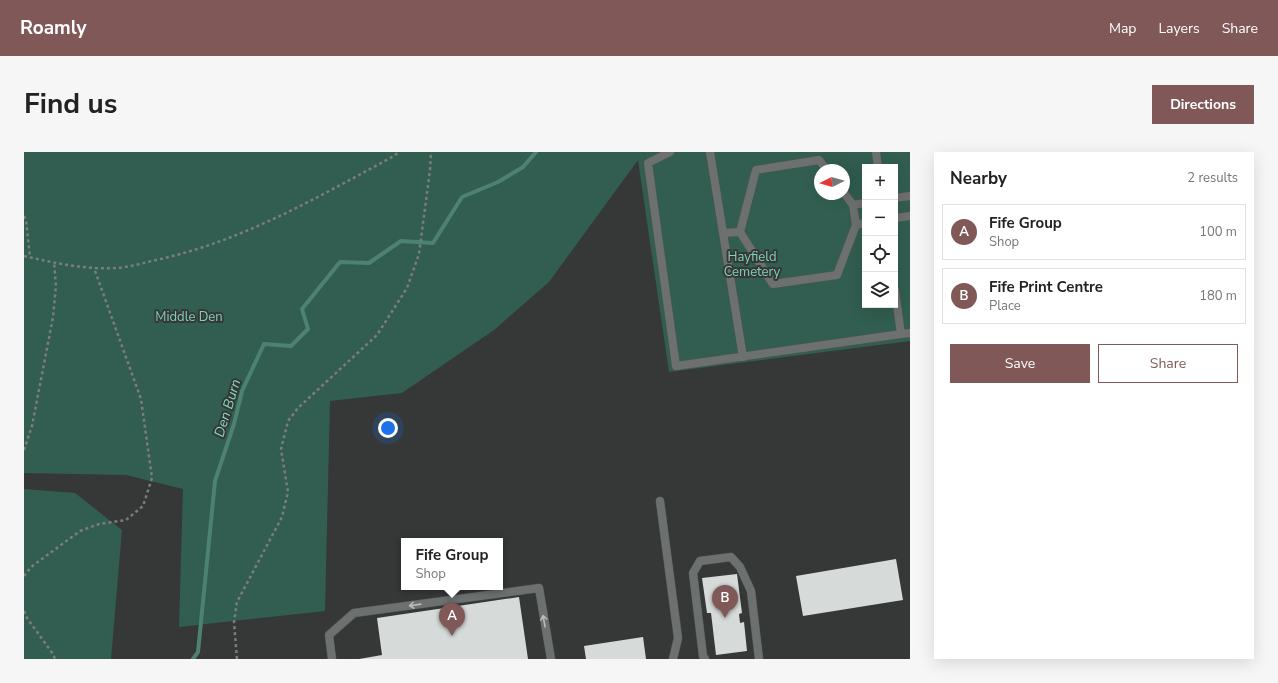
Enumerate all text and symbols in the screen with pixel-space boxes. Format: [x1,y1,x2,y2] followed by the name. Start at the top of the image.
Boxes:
[20,15,87,41] text: Roamly
[1109,19,1136,38] text: Map
[1158,19,1200,38] text: Layers
[1222,19,1258,38] text: Share
[24,85,118,123] text: Find us
[1152,85,1254,124] button: Directions
[814,164,850,200] north arrow
[862,164,898,308] map controls
[862,164,898,200] button: +
[950,167,1007,190] text: Nearby
[1187,169,1238,187] text: 2 results
[862,200,898,236] button: −
[989,213,1062,233] text: Fife Group
[959,223,969,241] text: A
[1199,223,1237,241] text: 100 m
[989,233,1019,251] text: Shop
[862,236,898,272] button: locate
[724,248,780,281] park label: Hayfield Cemetery
[862,272,898,308] button: layers
[989,277,1103,297] text: Fife Print Centre
[960,287,968,305] text: B
[1199,287,1237,305] text: 180 m
[989,297,1021,315] text: Place
[155,308,223,326] park label: Middle Den
[950,344,1090,383] button: Save
[1098,344,1238,383] button: Share
[210,377,245,439] water label: Den Burn
[378,418,398,438] your location
[401,538,503,590] popup
[416,545,488,565] text: Fife Group
[416,565,446,583] text: Shop
[712,585,738,618] pin: B
[409,601,422,609] one-way arrow
[439,603,465,636] pin: A
[540,614,548,627] one-way arrow

